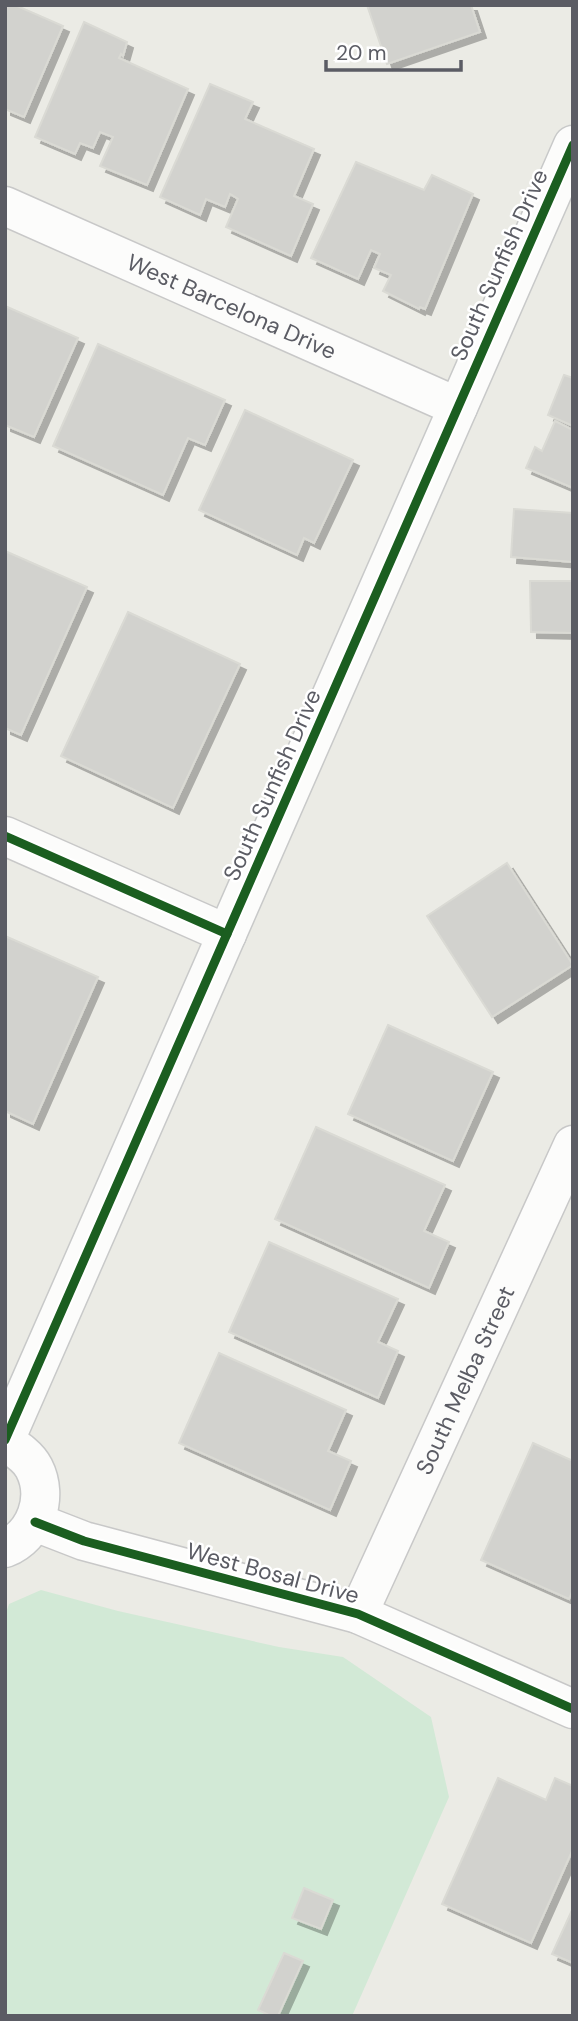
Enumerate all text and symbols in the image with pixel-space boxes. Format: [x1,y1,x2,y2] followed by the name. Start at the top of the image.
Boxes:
[326,28,461,72] scale bar
[336,39,387,67] text: 20 m
[443,165,555,365] street label: South Sunfish Drive
[122,247,341,366] street label: West Barcelona Drive
[216,685,328,885] street label: South Sunfish Drive
[409,1281,521,1480] street label: South Melba Street
[183,1536,363,1610] street label: West Bosal Drive

